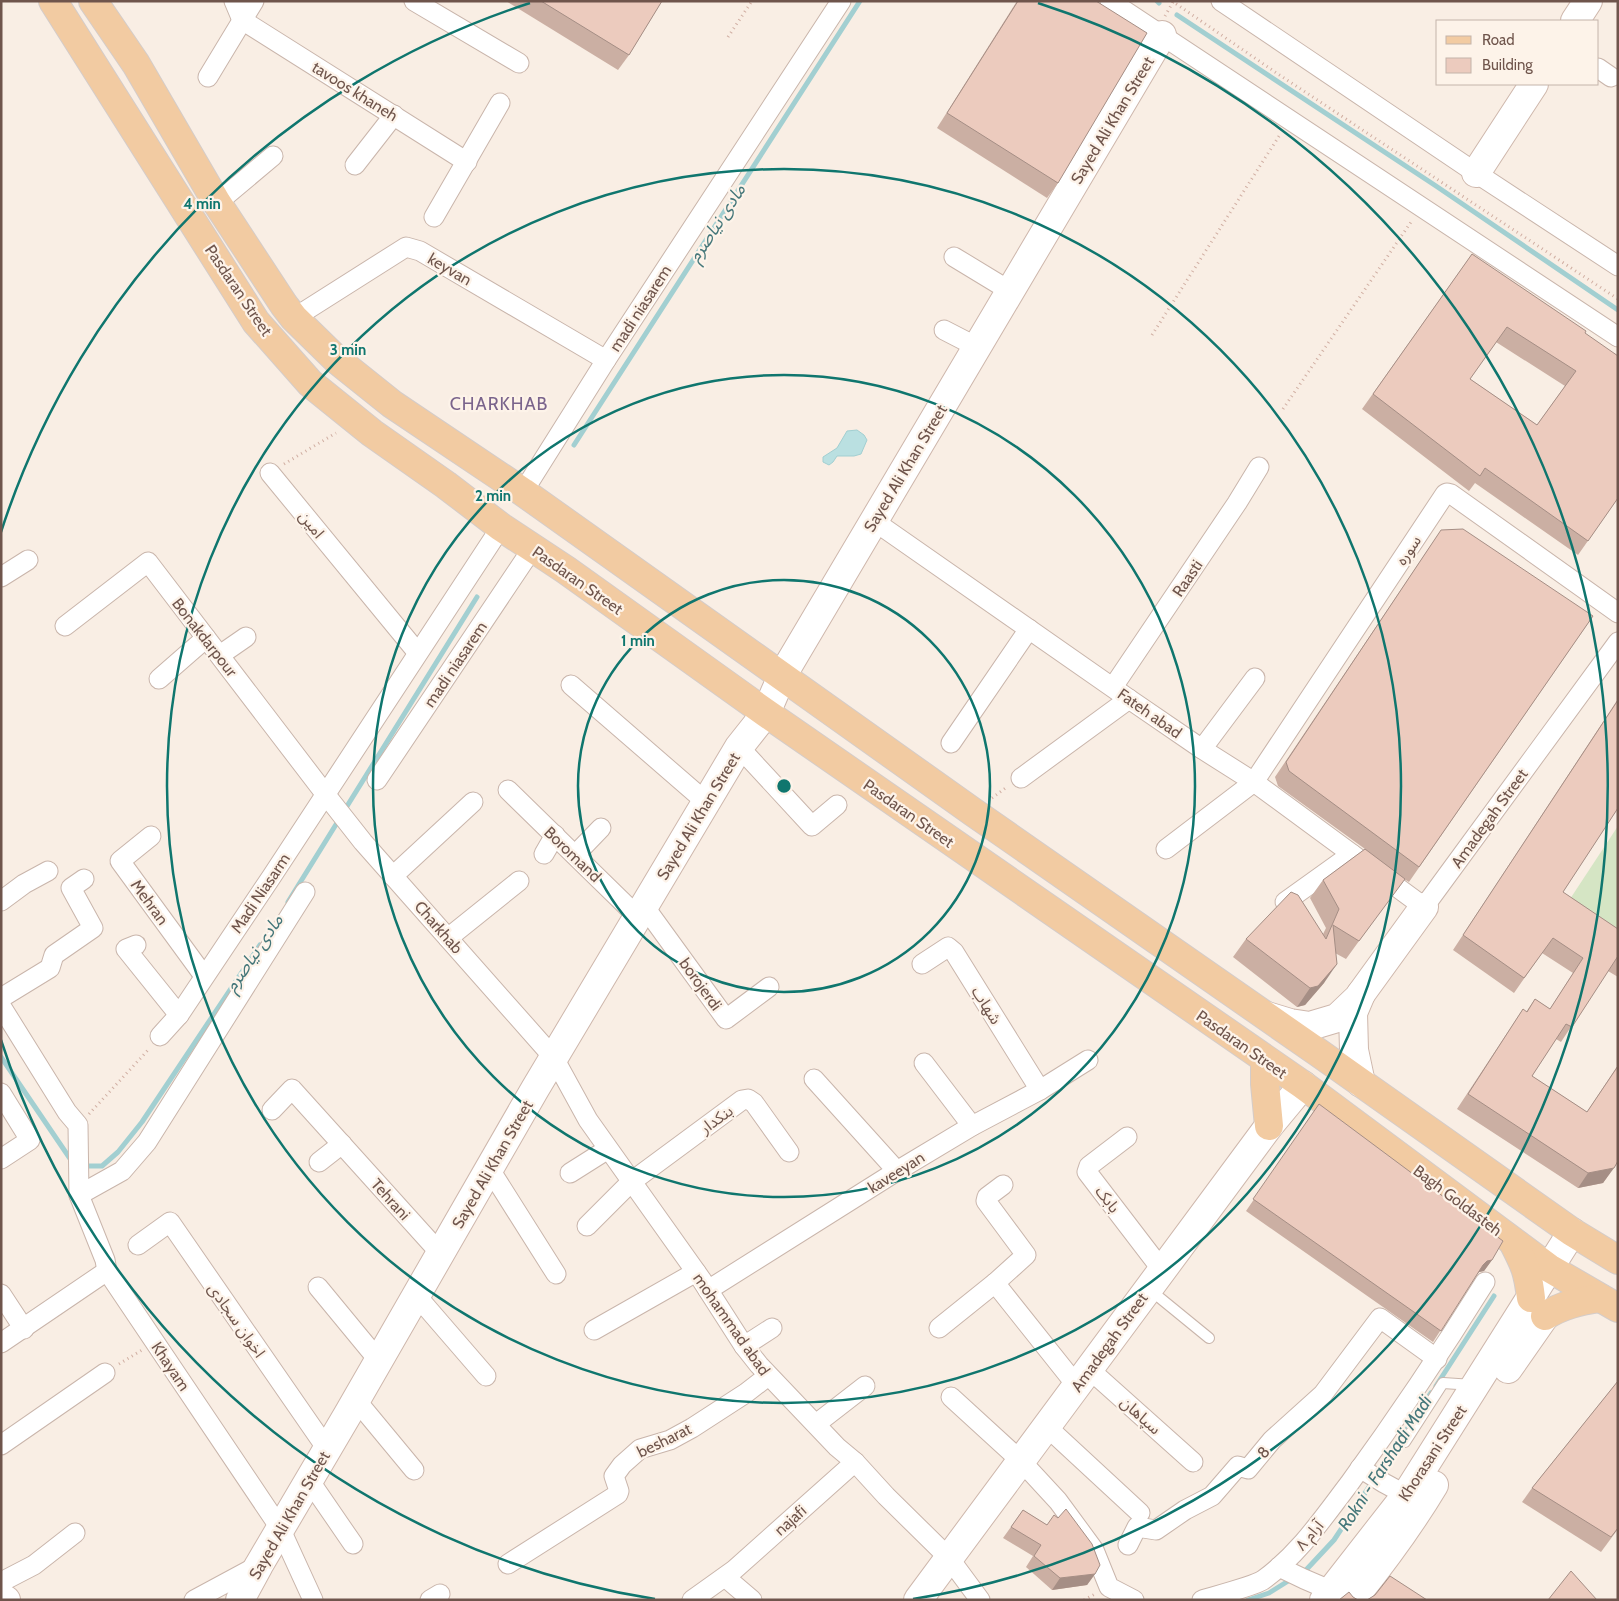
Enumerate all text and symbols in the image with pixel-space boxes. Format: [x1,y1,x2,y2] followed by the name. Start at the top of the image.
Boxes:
[1436,20,1599,85] legend
[1482,31,1515,49] text: Road
[1067,53,1158,187] street label: Sayed Ali Khan Street
[1482,56,1533,74] text: Building
[308,57,401,125] street label: tavoos khaneh
[683,179,753,269] water label: مادی نیاصرم
[183,195,221,213] text: 4 min
[201,241,276,340] street label: Pasdaran Street
[424,249,475,290] street label: keyvan
[605,262,675,355] street label: madi niasarem
[330,341,366,359] text: 3 min
[450,393,548,415] district label: CHARKHAB
[860,401,951,535] street label: Sayed Ali Khan Street
[475,487,511,505] text: 2 min
[295,507,328,542] street label: امین
[1392,532,1425,569] street label: سوره
[529,542,627,619] street label: Pasdaran Street
[1168,556,1207,600] street label: Raasti
[168,594,242,681] street label: Bonakdarpour
[420,618,491,711] street label: madi niasarem
[621,632,655,650] text: 1 min
[1114,684,1185,742] street label: Fateh abad
[653,749,744,883] street label: Sayed Ali Khan Street
[1447,765,1532,871] street label: Amadegah Street
[860,775,958,852] street label: Pasdaran Street
[775,777,793,795] centre of rings
[540,823,605,886] street label: Boromand
[227,850,294,937] street label: Madi Niasarm
[127,876,172,929] street label: Mehran
[411,897,467,958] street label: Charkhab
[219,910,291,998] water label: مادی نیاصرم
[675,954,726,1014] street label: borojerdi
[968,983,1006,1028] street label: شهاب
[1193,1006,1291,1083] street label: Pasdaran Street
[448,1096,537,1232] street label: Sayed Ali Khan Street
[695,1101,736,1138] street label: بنکدار
[864,1148,928,1197] street label: kaveeyan
[1410,1161,1506,1240] street label: Bagh Goldasteh
[367,1175,414,1224] street label: Tehrani
[1091,1182,1124,1217] street label: بابک
[689,1269,774,1379] street label: mohammad abad
[204,1279,269,1361] street label: اخوان سجادی
[1067,1289,1152,1395] street label: Amadegah Street
[147,1338,194,1394] street label: Khayam
[1333,1390,1438,1535] water label: Rokni - Farshadi Madi
[1116,1392,1165,1439] street label: سپاهان
[1394,1401,1471,1505] street label: Khorasani Street
[634,1419,695,1462] street label: besharat
[1253,1442,1274,1462] street label: 8
[245,1447,334,1583] street label: Sayed Ali Khan Street
[770,1501,810,1540] street label: najafi
[1291,1515,1331,1556] street label: ۸ آرام

